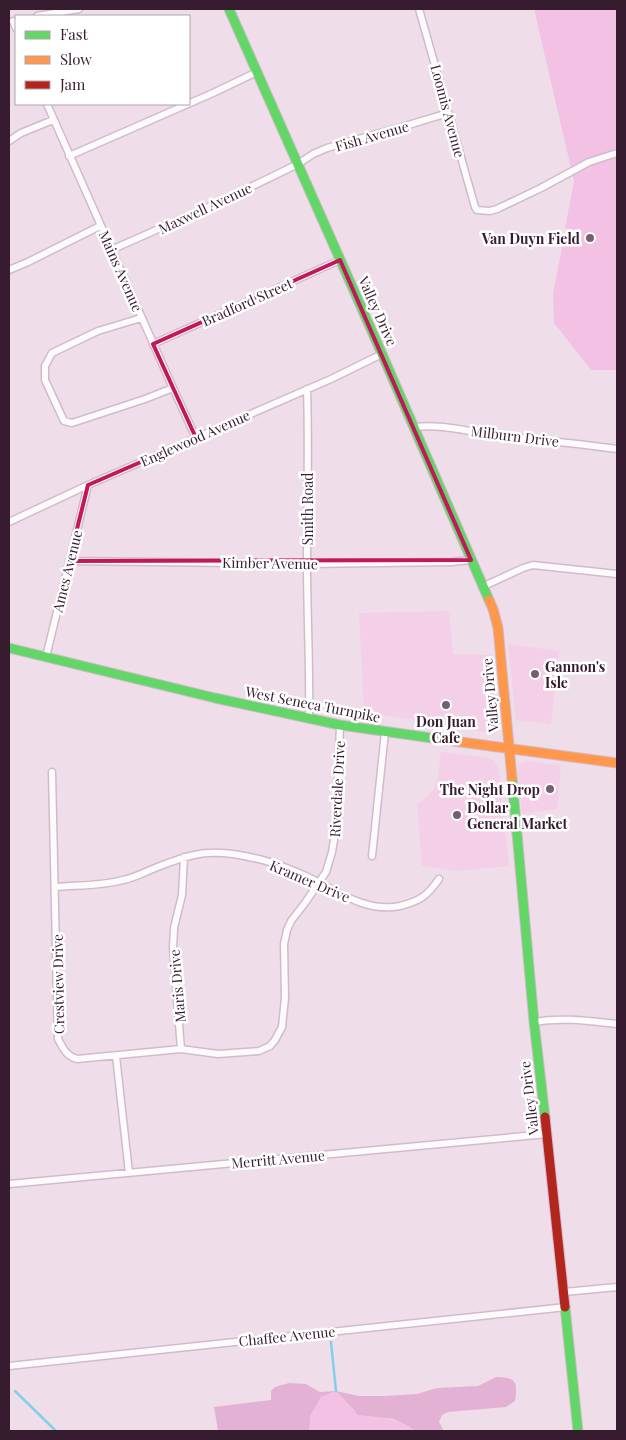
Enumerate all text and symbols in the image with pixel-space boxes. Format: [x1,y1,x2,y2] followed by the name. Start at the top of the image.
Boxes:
[15,15,190,105] legend
[60,24,89,44] text: Fast
[60,49,92,69] text: Slow
[426,62,470,160] street label: Loomis Avenue
[59,74,86,94] text: Jam
[333,116,411,156] street label: Fish Avenue
[155,178,255,238] street label: Maxwell Avenue
[95,227,147,315] street label: Mains Avenue
[481,229,581,248] place label: Van Duyn Field
[584,232,596,244] marker: Van Duyn Field
[354,272,402,349] street label: Valley Drive
[199,273,296,330] street label: Bradford Street
[137,405,253,471] street label: Englewood Avenue
[470,421,560,451] street label: Milburn Drive
[298,473,317,545] street label: Smith Road
[47,528,86,615] street label: Ames Avenue
[222,553,318,573] street label: Kimber Avenue
[477,657,503,734] street label: Valley Drive
[545,657,605,692] place label: Gannon's Isle
[529,668,541,680] marker: Gannon's Isle
[243,681,382,726] street label: West Seneca Turnpike
[440,699,452,711] marker: Don Juan Cafe
[416,712,476,747] place label: Don Juan Cafe
[325,740,349,838] street label: Riverdale Drive
[440,780,540,799] place label: The Night Drop
[544,783,556,795] marker: The Night Drop
[467,798,567,833] place label: Dollar General Market
[451,809,463,821] marker: Dollar General Market
[267,856,353,906] street label: Kramer Drive
[48,934,68,1034] street label: Crestview Drive
[164,949,190,1023] street label: Maris Drive
[515,1060,543,1137] street label: Valley Drive
[230,1145,326,1173] street label: Merritt Avenue
[238,1321,336,1351] street label: Chaffee Avenue

